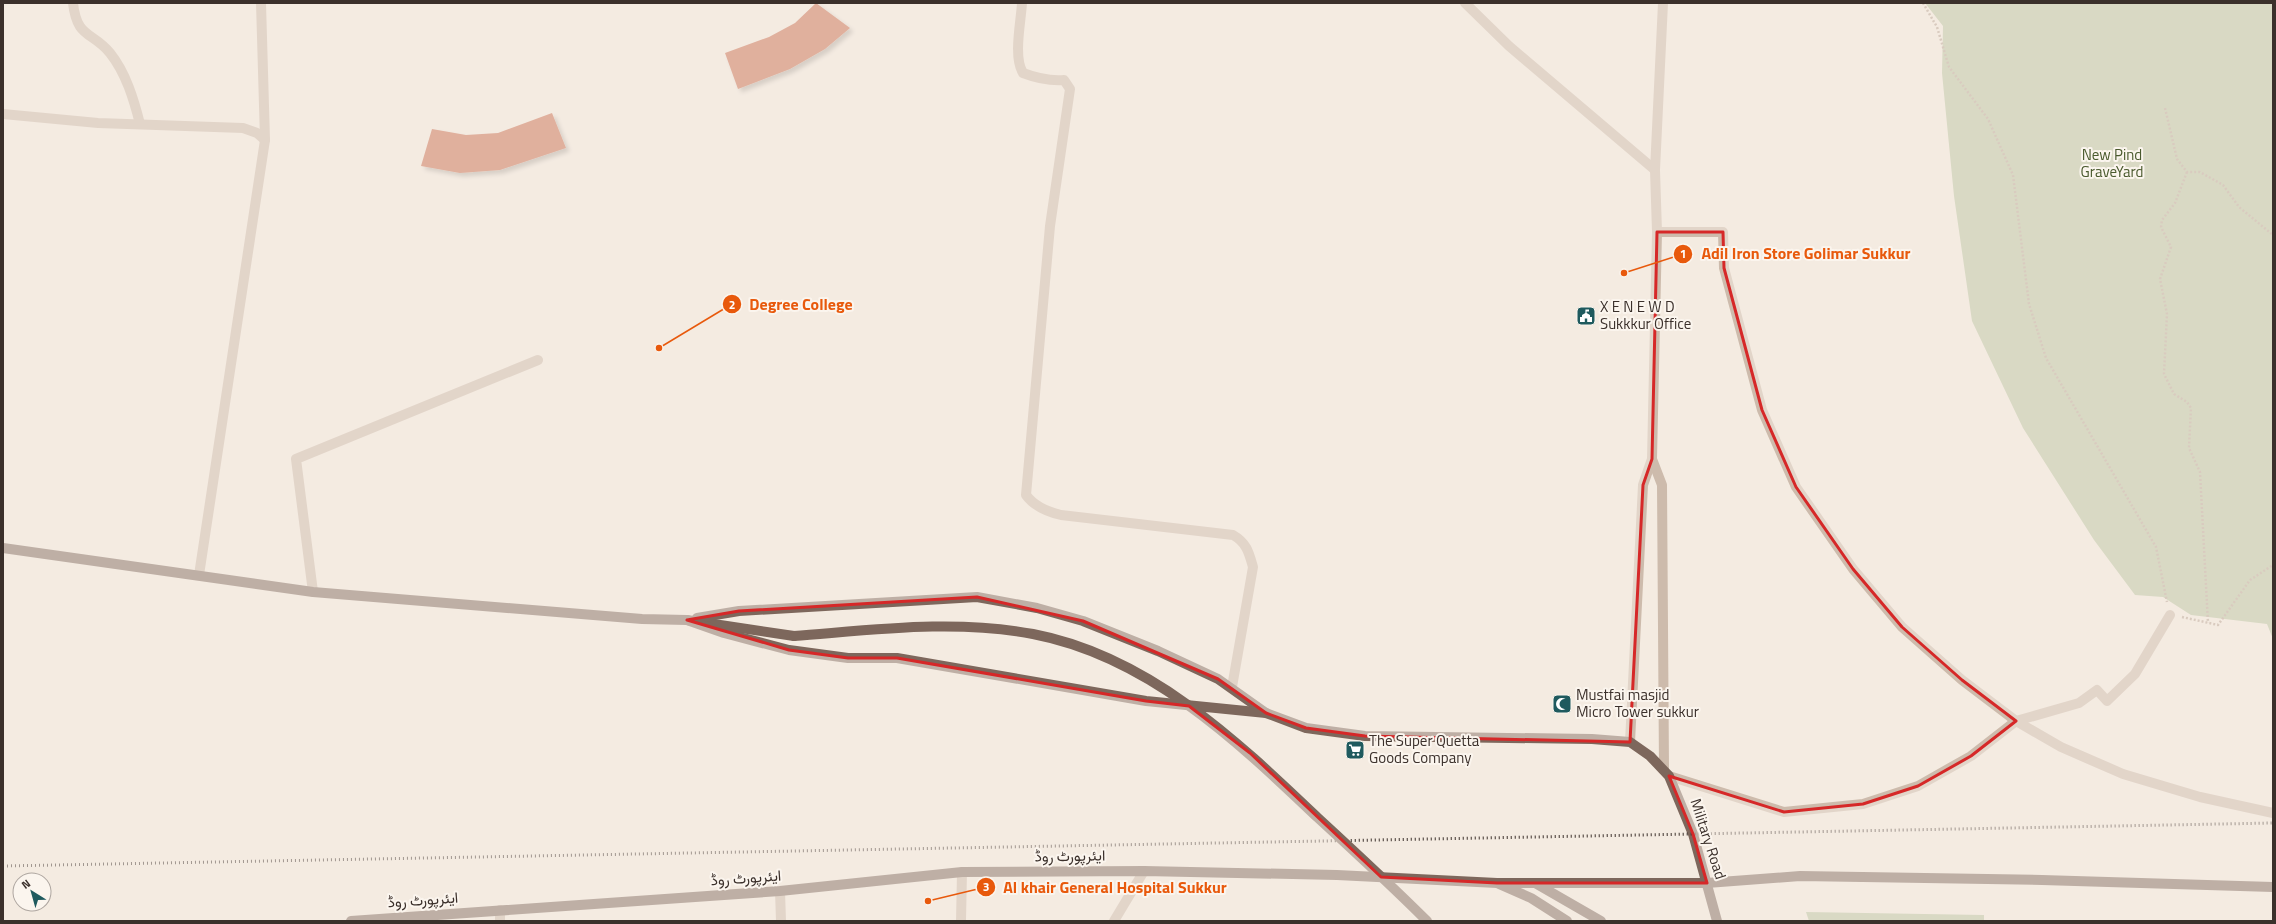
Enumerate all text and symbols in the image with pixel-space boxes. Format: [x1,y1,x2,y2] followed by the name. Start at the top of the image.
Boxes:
[2081,143,2143,183] park label: New Pind GraveYard
[1673,240,1918,268] callout: Adil Iron Store Golimar Sukkur
[1702,241,1911,265] text: Adil Iron Store Golimar Sukkur
[1680,244,1686,263] text: 1
[722,290,861,318] callout: Degree College
[749,292,853,316] text: Degree College
[729,295,735,314] text: 2
[1600,295,1691,335] place label: X E N E W D Sukkkur Office
[1575,305,1597,327] public building icon: X E N E W D Sukkkur Office
[1576,683,1699,723] place label: Mustfai masjid Micro Tower sukkur
[1551,693,1573,715] mosque icon: Mustfai masjid Micro Tower sukkur
[1369,729,1480,769] place label: The Super Quetta Goods Company
[1344,739,1366,761] supermarket icon: The Super Quetta Goods Company
[1685,796,1732,882] street label: Military Road
[1034,843,1105,868] street label: ایئرپورٹ روڈ
[710,864,782,891] street label: ایئرپورٹ روڈ
[12,872,52,912] north arrow
[976,873,1235,901] callout: Al khair General Hospital Sukkur
[18,875,34,893] text: N
[1003,875,1227,899] text: Al khair General Hospital Sukkur
[983,877,989,896] text: 3
[387,886,459,913] street label: ایئرپورٹ روڈ

